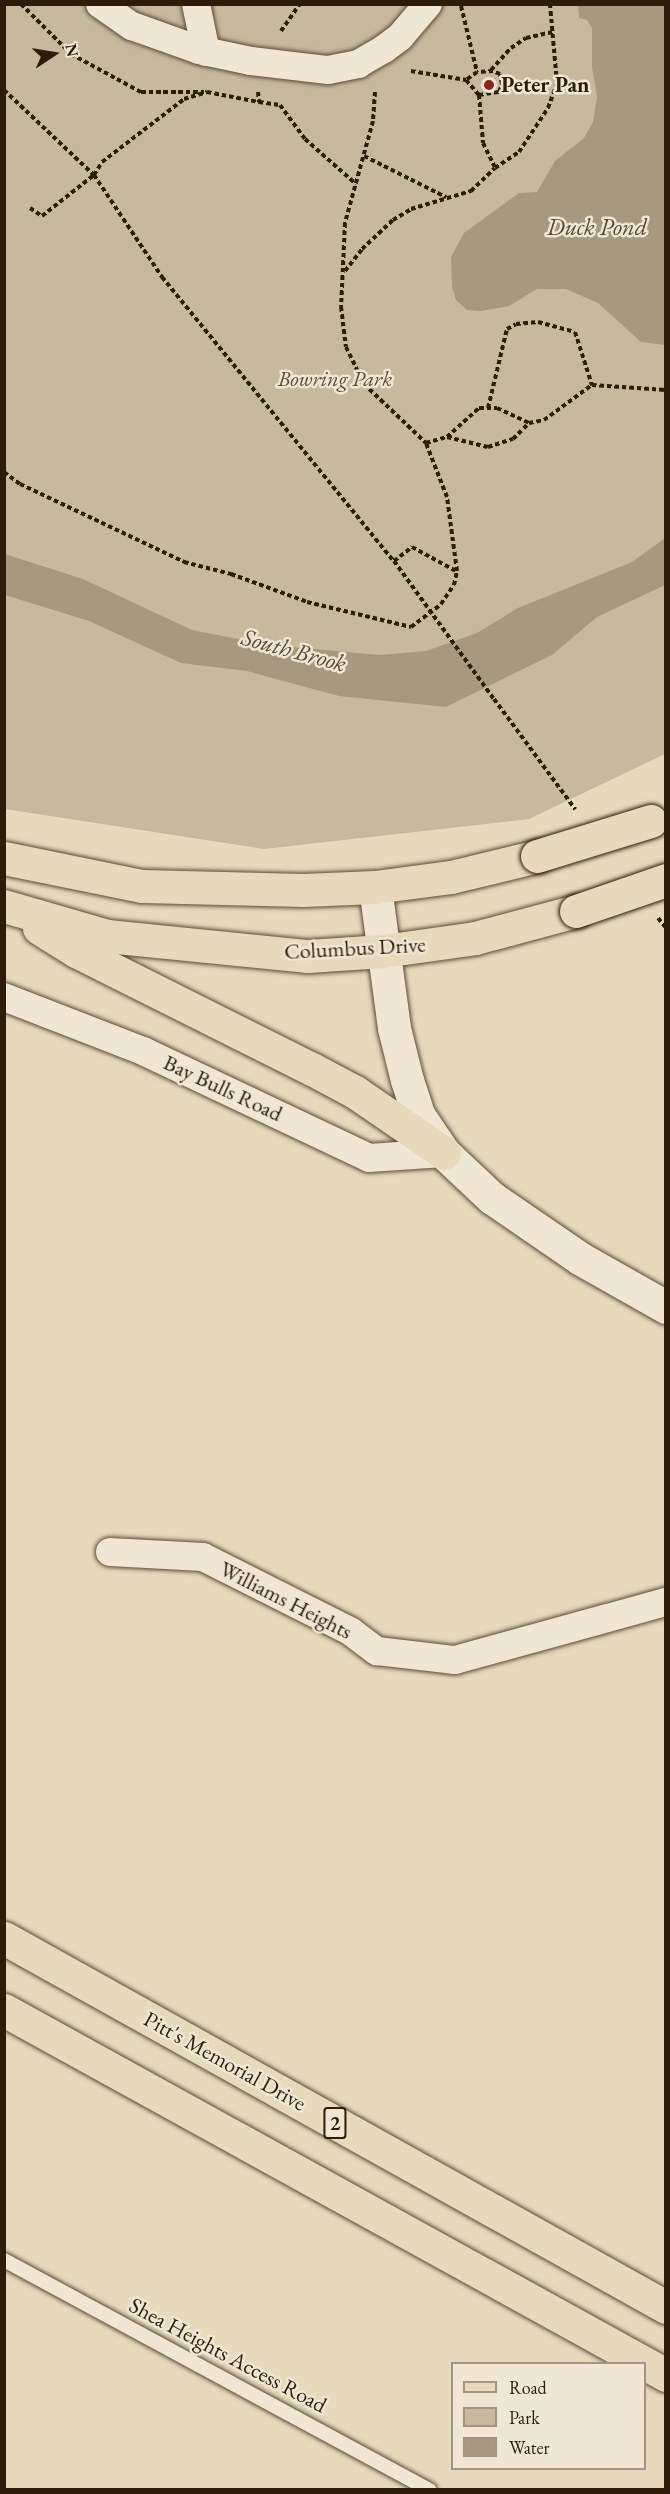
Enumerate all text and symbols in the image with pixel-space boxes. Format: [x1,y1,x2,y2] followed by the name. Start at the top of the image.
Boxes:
[24,24,84,84] north arrow
[60,42,84,59] text: N
[501,72,590,98] place label: Peter Pan
[482,78,496,92] marker: Peter Pan
[547,213,647,241] water label: Duck Pond
[278,366,392,392] park label: Bowring Park
[239,622,349,678] water label: South Brook
[284,931,426,965] street label: Columbus Drive
[159,1049,287,1127] street label: Bay Bulls Road
[215,1555,357,1645] street label: Williams Heights
[139,2005,311,2117] street label: Pitt's Memorial Drive
[323,2105,347,2141] road number: 2
[125,2292,331,2418] street label: Shea Heights Access Road
[451,2362,646,2470] legend
[509,2376,547,2399] text: Road
[509,2406,540,2429] text: Park
[509,2436,550,2459] text: Water

